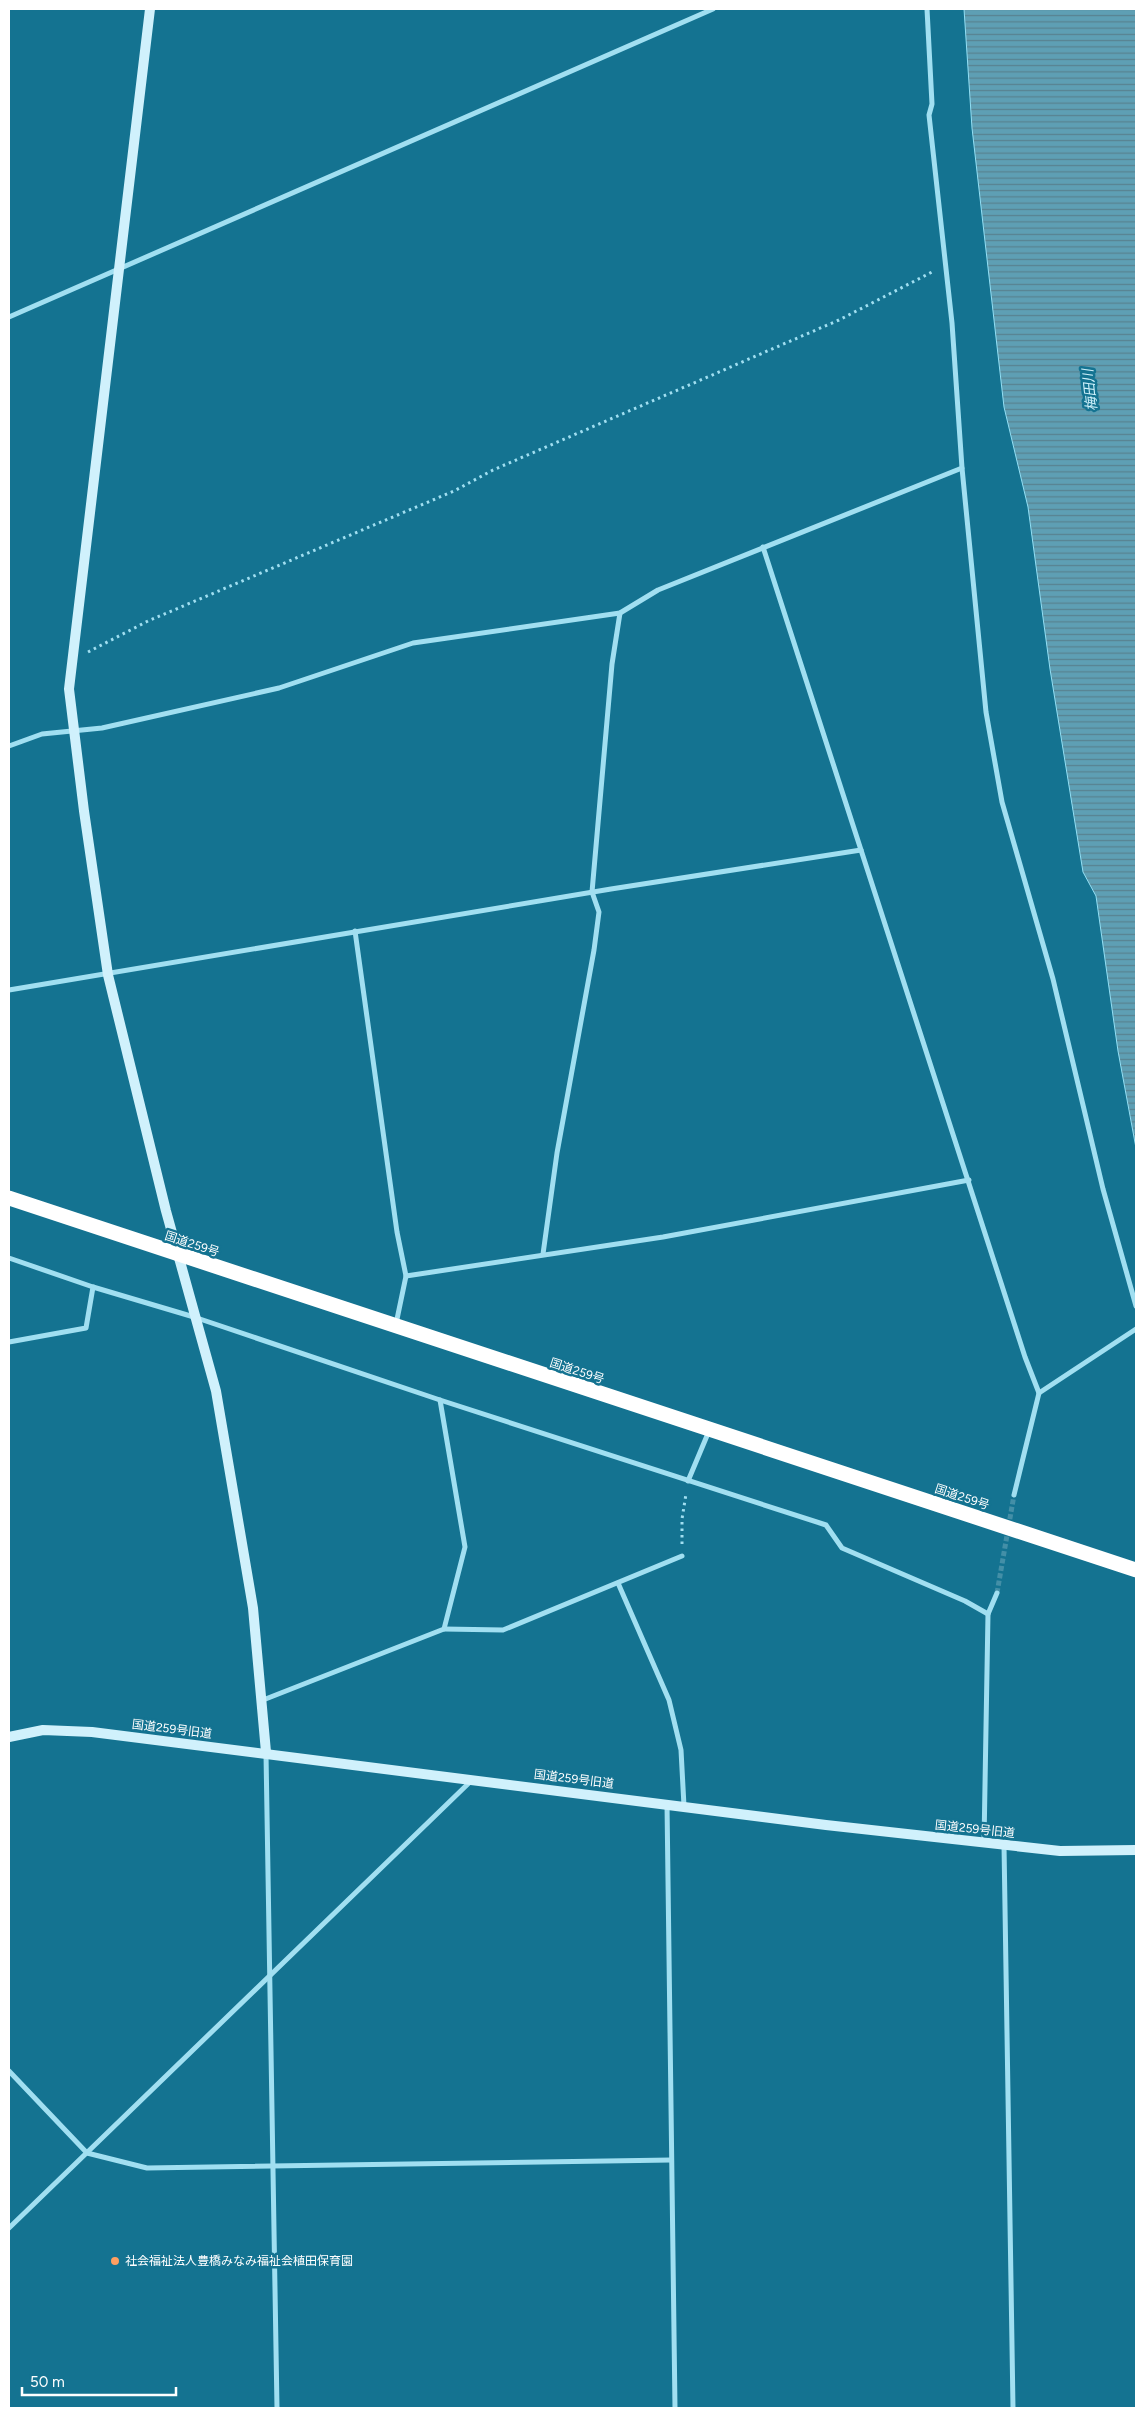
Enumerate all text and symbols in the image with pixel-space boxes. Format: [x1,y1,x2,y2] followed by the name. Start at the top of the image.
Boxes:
[1079,366,1101,412] water label: 梅田川
[163,1229,221,1259] street label: 国道259号
[548,1356,606,1386] street label: 国道259号
[933,1482,991,1512] street label: 国道259号
[131,1717,213,1741] street label: 国道259号旧道
[533,1767,615,1791] street label: 国道259号旧道
[934,1818,1016,1840] street label: 国道259号旧道
[125,2254,353,2268] place label: 社会福祉法人豊橋みなみ福祉会植田保育園
[109,2255,121,2267] marker: 社会福祉法人豊橋みなみ福祉会植田保育園
[22,2364,176,2396] scale bar
[30,2373,65,2391] text: 50 m

